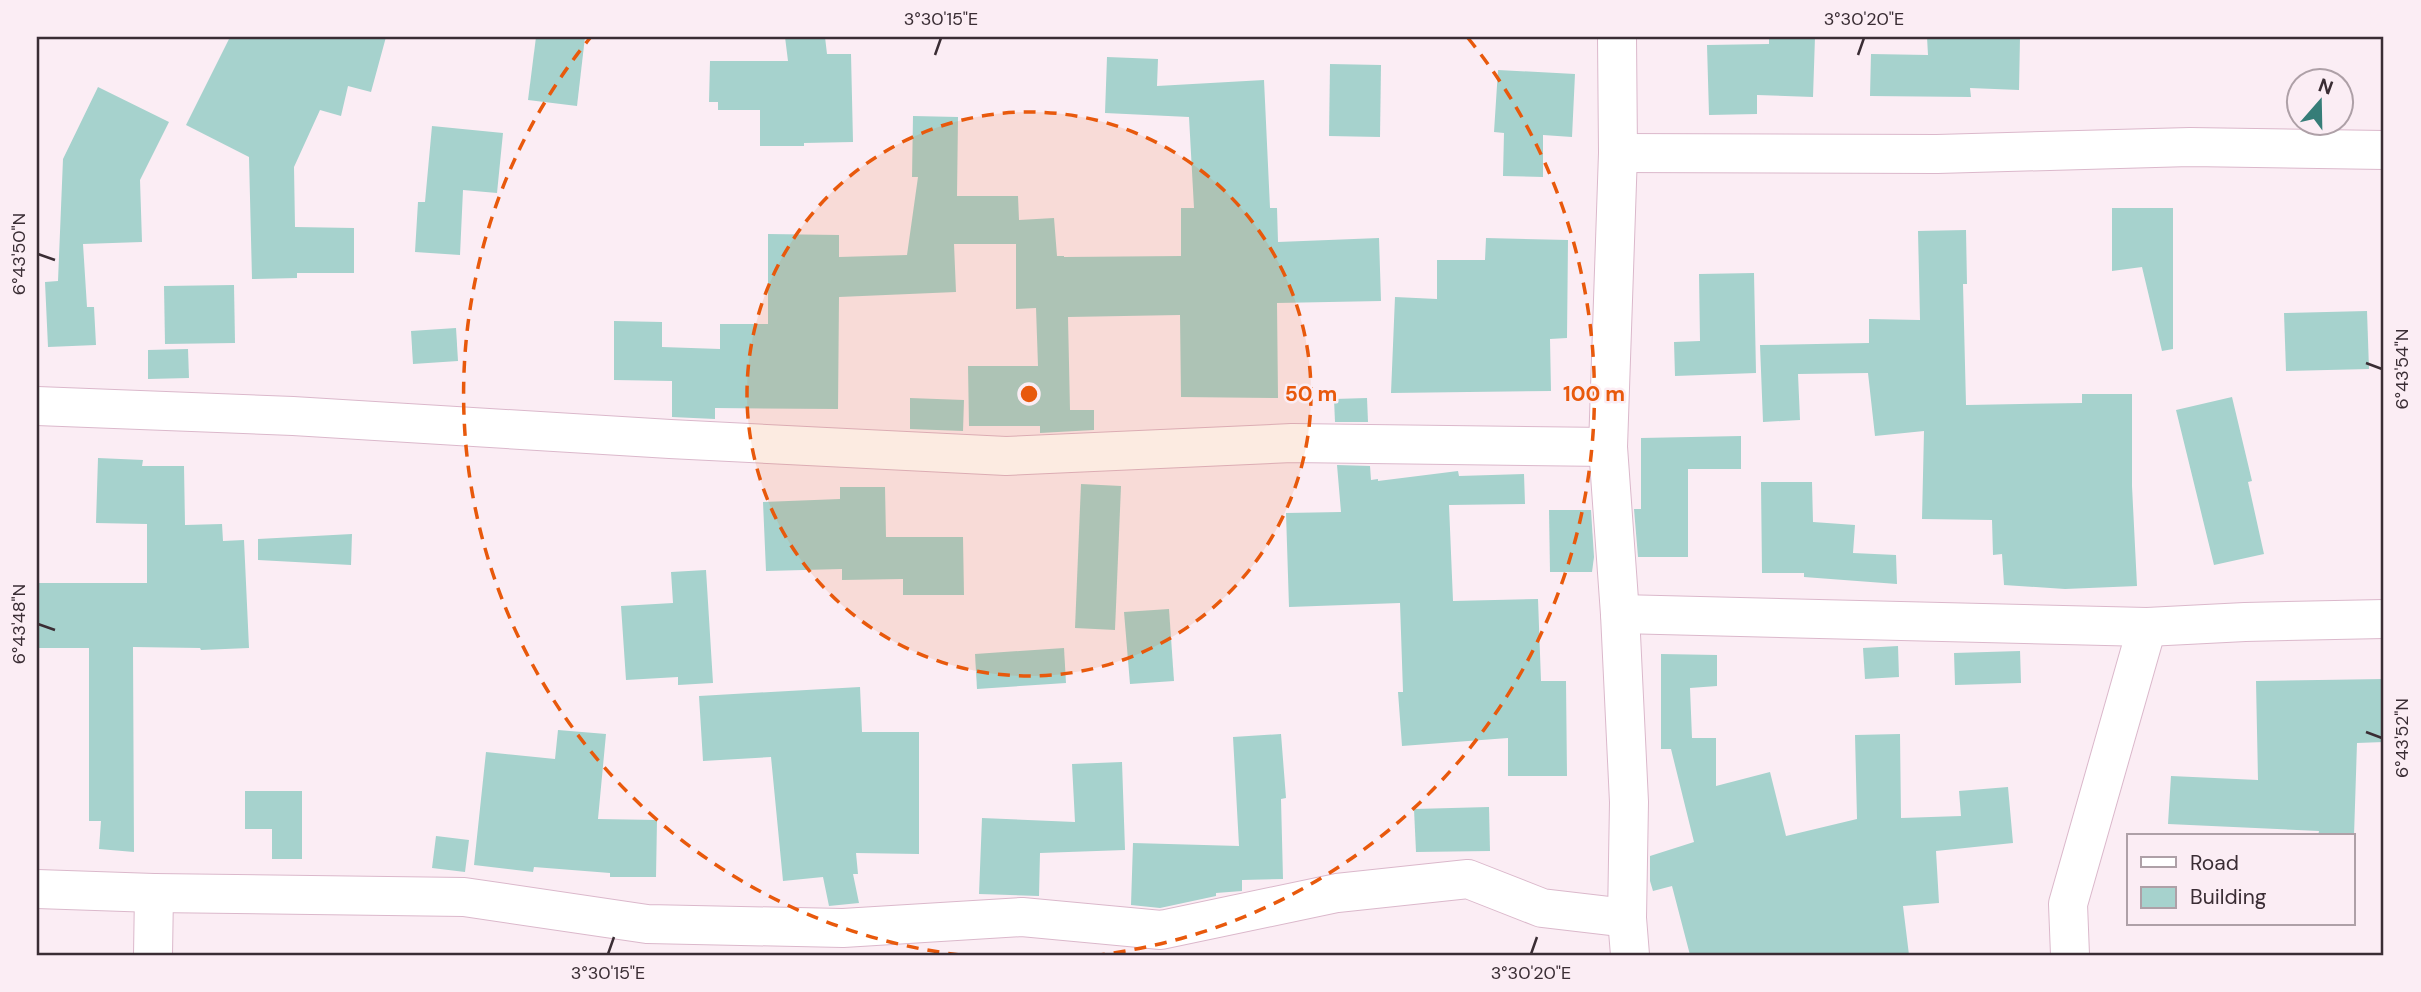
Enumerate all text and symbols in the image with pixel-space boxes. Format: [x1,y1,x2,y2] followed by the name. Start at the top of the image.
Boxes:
[904,7,978,31] text: 3°30'15"E
[1824,7,1904,31] text: 3°30'20"E
[2284,66,2354,136] north arrow
[2315,72,2336,101] text: N
[7,213,31,295] text: 6°43'50"N
[2390,329,2414,409] text: 6°43'54"N
[1285,380,1337,408] text: 50 m
[1563,380,1625,408] text: 100 m
[1017,382,1041,406] centre of rings
[7,584,31,664] text: 6°43'48"N
[2390,698,2414,778] text: 6°43'52"N
[2127,834,2354,926] legend
[2190,849,2239,877] text: Road
[2190,883,2267,911] text: Building
[571,961,645,985] text: 3°30'15"E
[1491,961,1571,985] text: 3°30'20"E

